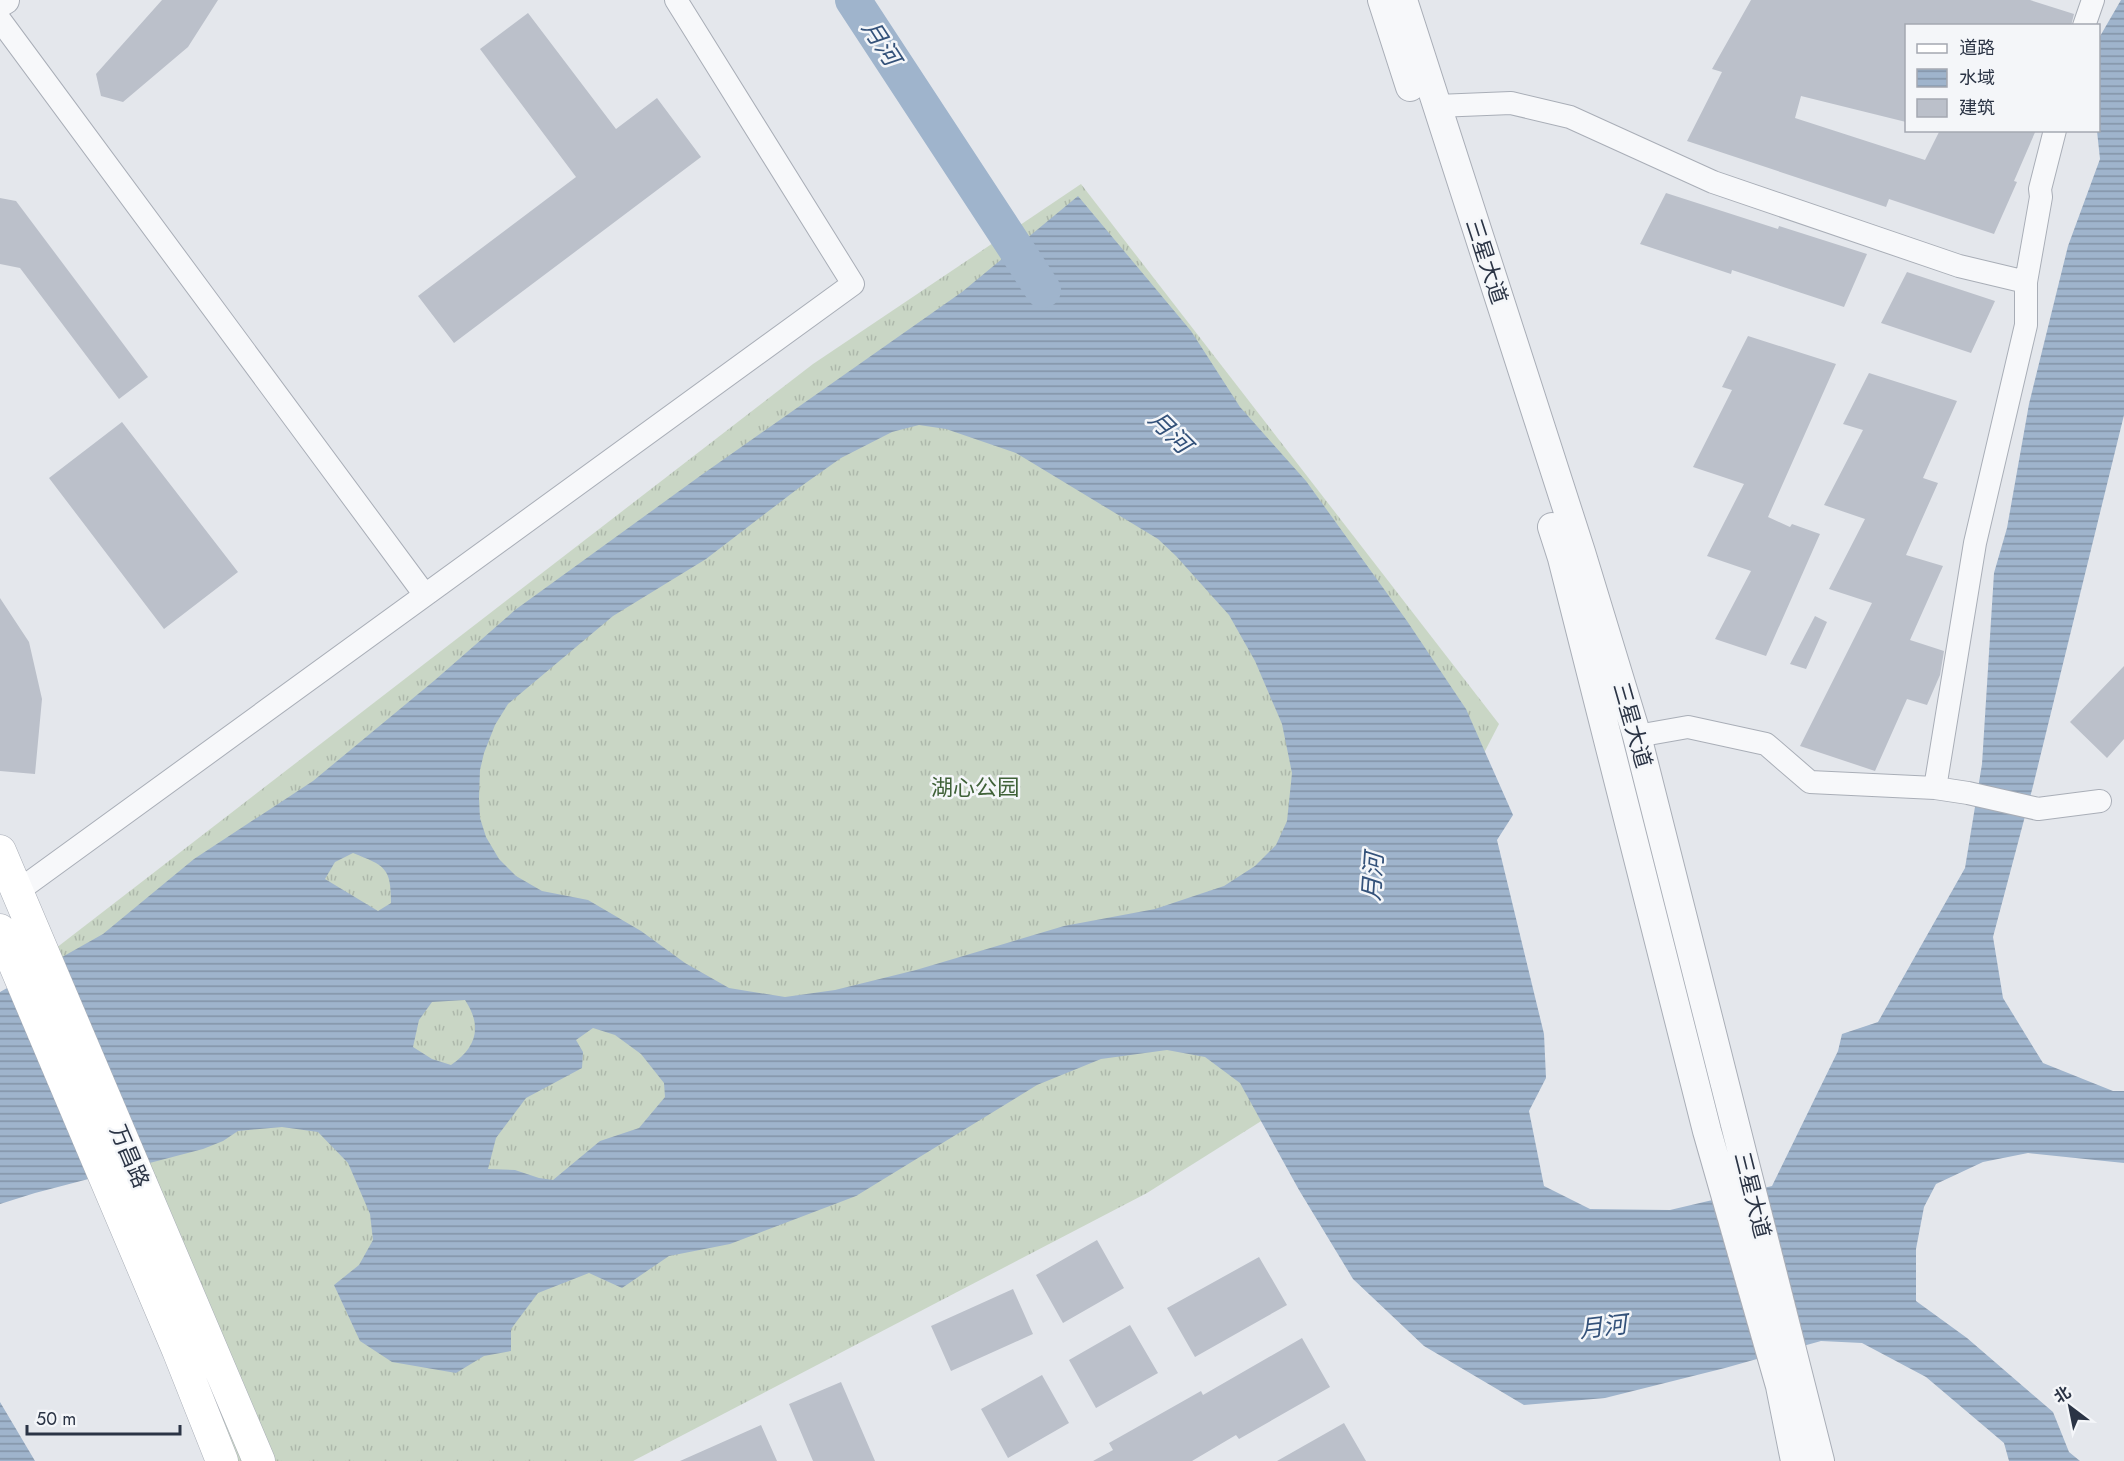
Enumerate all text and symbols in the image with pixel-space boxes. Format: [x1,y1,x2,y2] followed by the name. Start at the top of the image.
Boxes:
[854,13,911,76] water label: 月河
[1905,24,2100,132] legend
[1959,35,1995,61] text: 道路
[1959,65,1995,91] text: 水域
[1959,95,1995,121] text: 建筑
[1458,214,1516,308] street label: 三星大道
[1141,402,1203,464] water label: 月河
[1605,678,1661,772] street label: 三星大道
[931,771,1019,803] park label: 湖心公园
[1353,848,1392,902] water label: 月河
[102,1119,158,1193] street label: 万昌路
[1727,1148,1779,1242] street label: 三星大道
[1577,1306,1633,1347] water label: 月河
[2040,1377,2100,1437] north arrow
[2049,1381,2075,1409] text: 北
[27,1398,180,1436] scale bar
[36,1406,76,1432] text: 50 m

